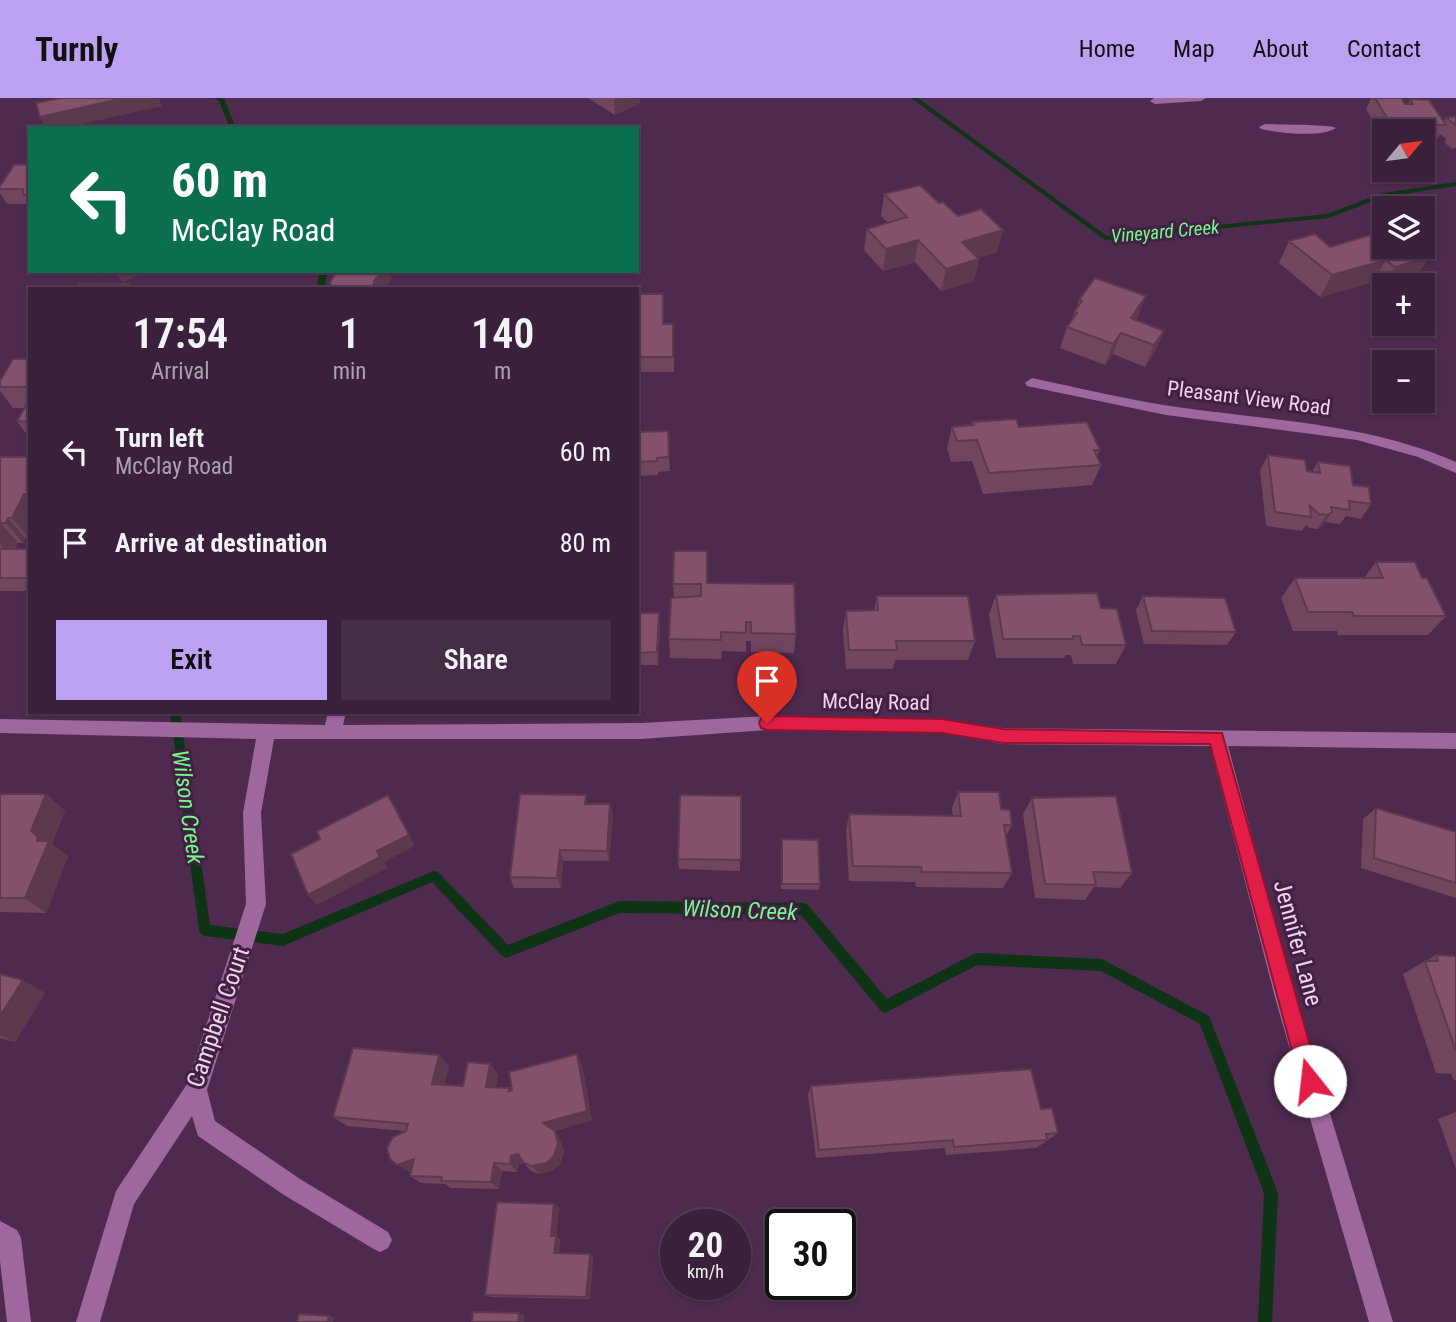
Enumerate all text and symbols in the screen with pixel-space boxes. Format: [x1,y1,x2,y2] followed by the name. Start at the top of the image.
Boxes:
[35,30,118,69] text: Turnly
[1079,35,1135,63] text: Home
[1173,35,1215,63] text: Map
[1253,35,1309,63] text: About
[1347,35,1421,63] text: Contact
[1372,119,1435,182] north arrow
[1372,119,1435,413] map controls
[171,152,268,209] text: 60 m
[56,154,147,245] icon: left
[1372,196,1435,259] button: layers
[171,211,335,249] text: McClay Road
[1110,215,1221,248] water label: Vineyard Creek
[1372,273,1435,336] button: +
[133,309,228,358] text: 17:54
[339,309,360,358] text: 1
[471,309,534,358] text: 140
[1372,350,1435,413] button: −
[151,358,210,385] text: Arrival
[333,358,366,385] text: min
[494,358,511,385] text: m
[1166,376,1332,420] street label: Pleasant View Road
[115,423,204,453] text: Turn left
[56,433,94,471] icon: left
[560,437,611,467] text: 60 m
[115,453,233,480] text: McClay Road
[56,524,94,562] icon: arrive
[115,528,327,558] text: Arrive at destination
[560,528,611,558] text: 80 m
[56,620,327,700] button: Exit
[341,620,611,700] button: Share
[737,651,797,723] pin
[748,662,786,700] icon: arrive
[822,689,930,715] street label: McClay Road
[166,748,209,867] water label: Wilson Creek
[1268,877,1328,1009] street label: Jennifer Lane
[682,895,799,926] water label: Wilson Creek
[181,943,255,1091] street label: Campbell Court
[1273,1044,1347,1118] position arrow
[765,1209,856,1300] speed limit sign: 30
[688,1225,723,1266] text: 20
[687,1261,724,1282] text: km/h

